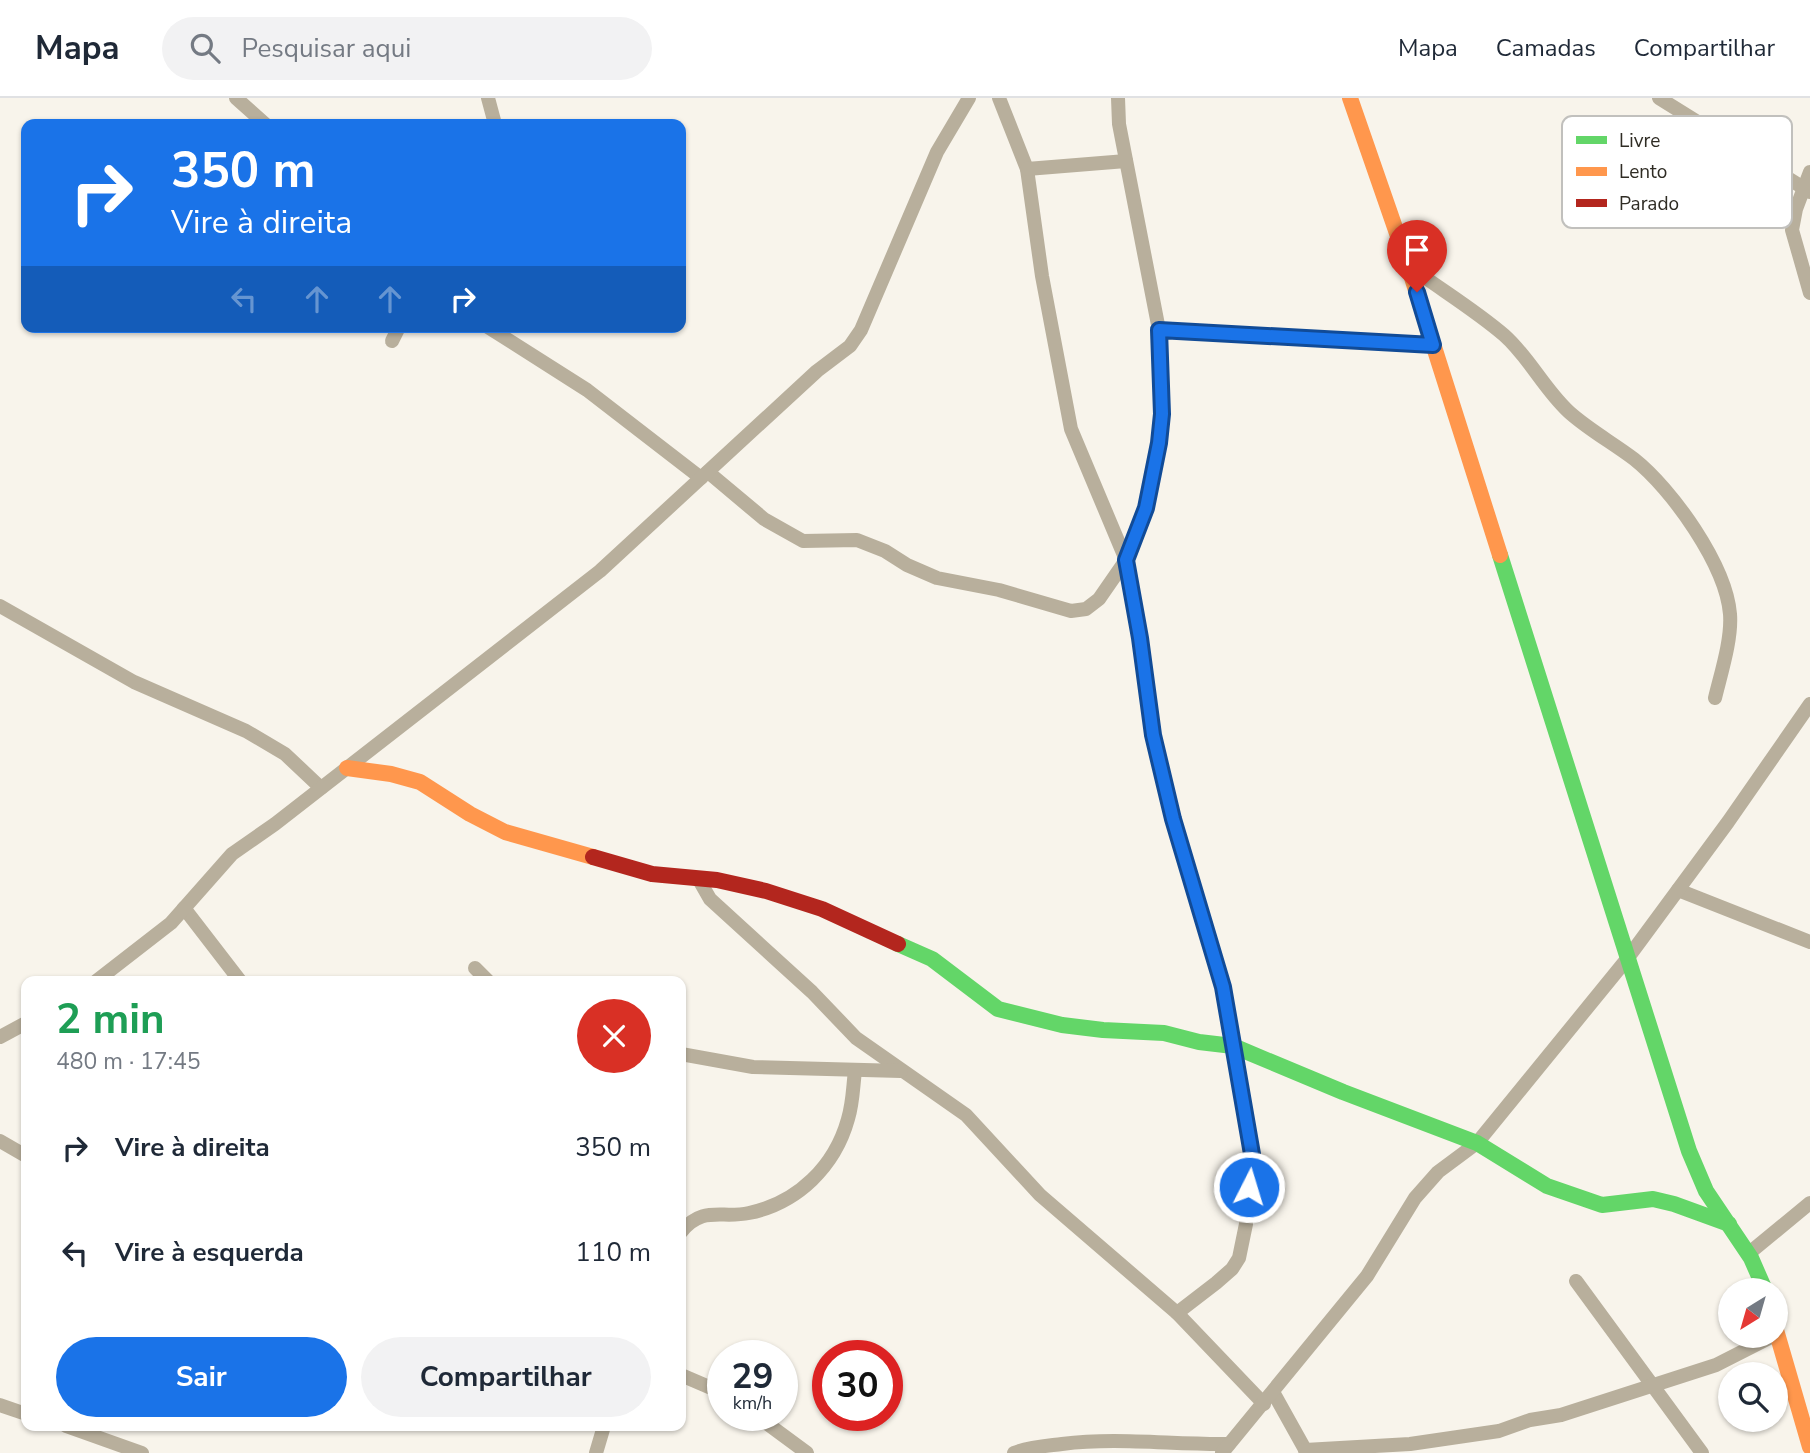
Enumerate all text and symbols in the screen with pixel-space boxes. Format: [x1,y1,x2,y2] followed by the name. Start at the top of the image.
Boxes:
[162,17,652,80] search box
[35,26,120,71] text: Mapa
[186,29,224,67] icon: search
[242,31,411,66] text: Pesquisar aqui
[1398,32,1458,64] text: Mapa
[1496,32,1596,64] text: Camadas
[1634,32,1775,64] text: Compartilhar
[1562,116,1792,228] legend
[1619,128,1660,154] text: Livre
[171,137,315,204] text: 350 m
[56,147,147,238] icon: right
[1619,159,1667,185] text: Lento
[1619,191,1679,217] text: Parado
[171,201,352,244] text: Vire à direita
[1387,220,1447,292] pin
[1398,231,1436,269] icon: arrive
[225,280,263,318] icon: left
[298,280,336,318] icon: ahead
[371,280,409,318] icon: ahead
[444,280,482,318] icon: right
[56,991,165,1048] text: 2 min
[577,999,651,1073] button: close
[56,1046,201,1077] text: 480 m · 17:45
[56,1129,94,1167] icon: right
[115,1130,270,1165] text: Vire à direita
[575,1130,651,1165] text: 350 m
[1212,1150,1286,1224] position arrow
[56,1234,94,1272] icon: left
[115,1235,304,1270] text: Vire à esquerda
[575,1235,651,1270] text: 110 m
[1718,1278,1788,1348] north arrow
[1718,1278,1788,1432] map controls
[56,1337,347,1417] button: Sair
[361,1337,651,1417] button: Compartilhar
[812,1340,903,1431] speed limit sign: 30
[731,1353,774,1400] text: 29
[1718,1362,1788,1432] button: search
[733,1391,772,1415] text: km/h

